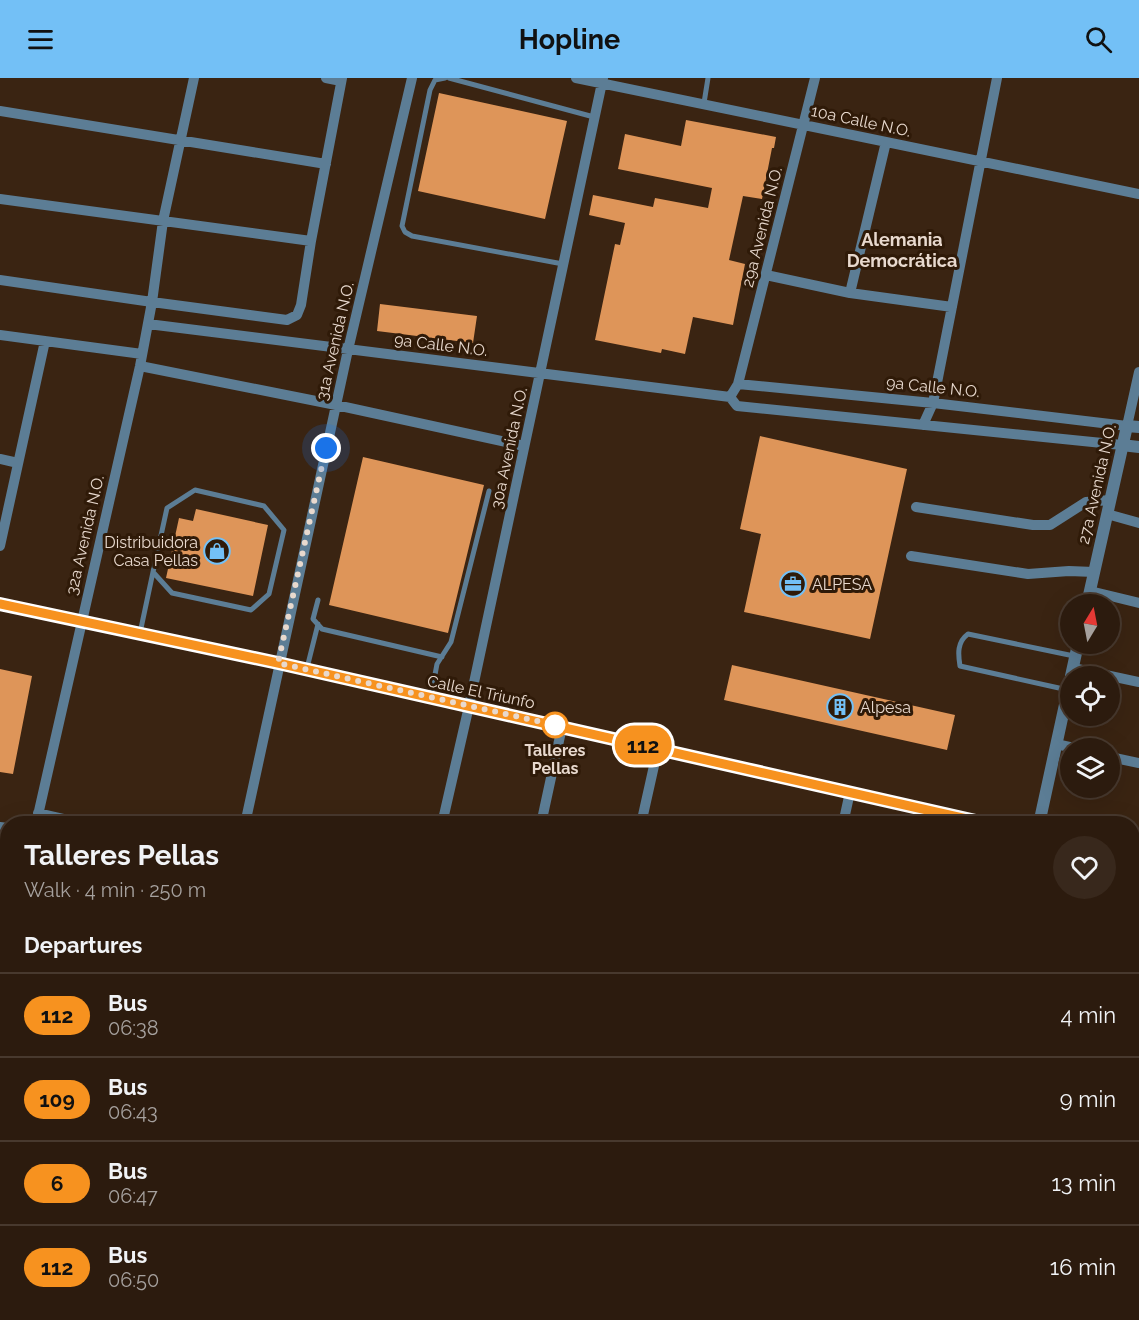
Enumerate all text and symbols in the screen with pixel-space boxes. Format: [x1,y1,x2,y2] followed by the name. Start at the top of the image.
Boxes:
[24,23,57,56] icon: menu
[1082,23,1115,56] icon: search
[519,24,620,55] text: Hopline
[810,101,912,141] street label: 10a Calle N.O.
[738,165,786,289] street label: 29a Avenida N.O.
[847,229,957,271] district label: Alemania Democrática
[312,280,358,402] street label: 31a Avenida N.O.
[393,330,489,360] street label: 9a Calle N.O.
[885,373,981,401] street label: 9a Calle N.O.
[487,385,531,511] street label: 30a Avenida N.O.
[1074,422,1120,546] street label: 27a Avenida N.O.
[311,433,341,463] your location
[62,473,108,597] street label: 32a Avenida N.O.
[104,533,198,570] place label: Distribuidora Casa Pellas
[202,536,232,566] shop icon: Distribuidora Casa Pellas
[778,569,808,599] office icon: ALPESA
[812,575,872,594] place label: ALPESA
[1060,594,1120,654] north arrow
[1060,594,1120,798] map controls
[1060,666,1120,726] button: locate
[425,671,537,713] street label: Calle El Triunfo
[825,692,855,722] building icon: Alpesa
[860,698,911,717] place label: Alpesa
[542,712,568,738] marker: Talleres Pellas
[608,726,678,764] line badge: 112
[627,733,659,758] text: 112
[1060,738,1120,798] button: layers
[524,741,586,778] place label: Talleres Pellas
[1053,836,1116,899] button: heart
[24,839,219,872] text: Talleres Pellas
[24,878,206,902] text: Walk · 4 min · 250 m
[24,932,142,958] text: Departures
[108,990,147,1016] text: Bus
[1061,1002,1116,1028] text: 4 min
[41,1003,73,1028] text: 112
[108,1016,159,1040] text: 06:38
[108,1074,147,1100] text: Bus
[1060,1086,1116,1112] text: 9 min
[39,1087,75,1112] text: 109
[108,1100,158,1124] text: 06:43
[108,1158,147,1184] text: Bus
[1051,1170,1116,1196] text: 13 min
[51,1171,63,1196] text: 6
[108,1184,158,1208] text: 06:47
[108,1242,147,1268] text: Bus
[1050,1254,1116,1280] text: 16 min
[41,1255,73,1280] text: 112
[108,1268,159,1292] text: 06:50

